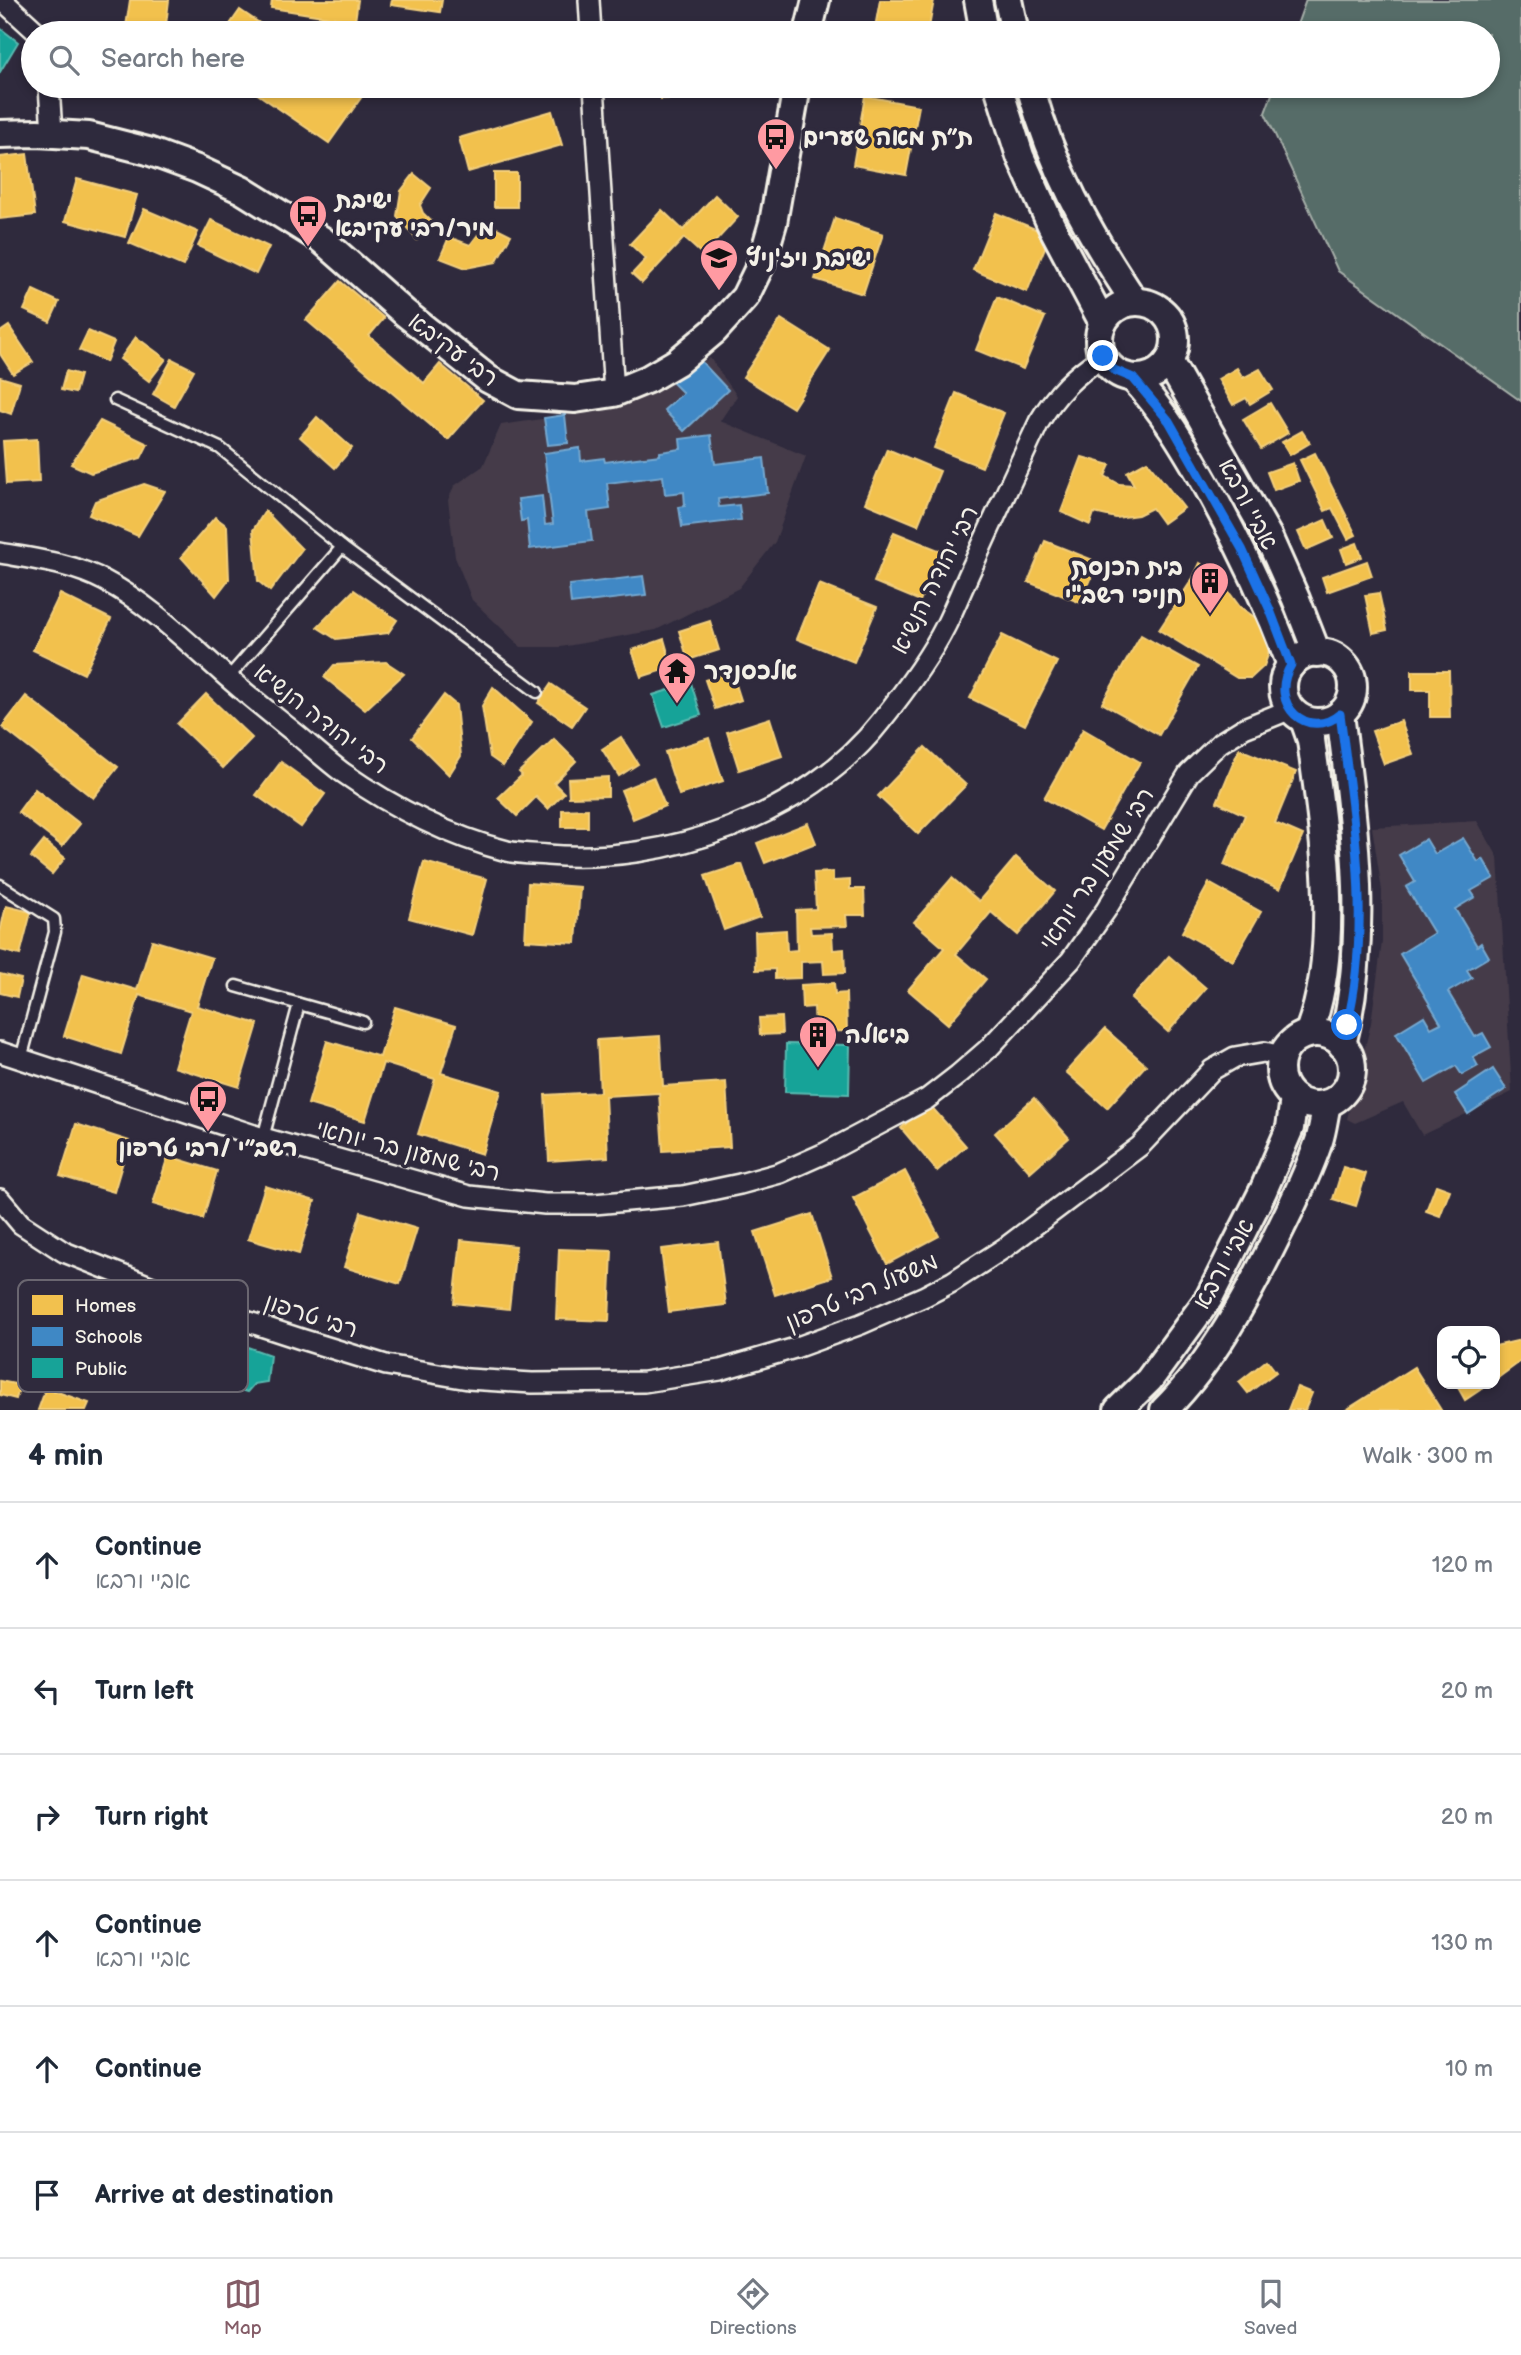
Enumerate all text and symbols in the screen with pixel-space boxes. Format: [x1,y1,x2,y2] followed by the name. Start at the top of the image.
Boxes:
[21,21,1500,98] search box
[45,41,83,79] icon: search
[101,44,245,75] text: Search here
[755,116,797,171] bus stop icon: ת״ת מאה שערים
[803,123,973,152] place label: ת״ת מאה שערים
[333,186,495,243] place label: ישיבת מיר/רבי עקיבא
[287,193,329,248] bus stop icon: ישיבת מיר/רבי עקיבא
[698,237,740,292] school or university icon: ישיבת ויז'ניץ
[746,244,872,273] place label: ישיבת ויז'ניץ
[402,307,504,393] street label: רבי עקיבא
[1087,340,1118,371] route end
[1212,453,1284,555] street label: אביי ורבא
[885,501,985,659] street label: רבי יהודה הנשיא
[1065,553,1183,610] place label: בית הכנסת חניכי רשב"י
[1189,560,1231,615] building icon: בית הכנסת חניכי רשב"י
[656,650,698,705] temple icon: אלכסנדר
[248,657,394,781] street label: רבי יהודה הנשיא
[704,657,797,686] place label: אלכסנדר
[1033,782,1161,956] street label: רבי שמעון בר יוחאי
[1331,1009,1362,1040] route start
[797,1014,839,1069] building icon: ביאלה
[845,1021,910,1050] place label: ביאלה
[187,1078,229,1133] bus stop icon: רשב״י /רבי טרפון
[313,1114,503,1188] street label: רבי שמעון בר יוחאי
[118,1134,298,1163] place label: רשב״י /רבי טרפון
[1187,1213,1261,1315] street label: אביי ורבא
[781,1247,943,1337] street label: משעול רבי טרפון
[18,1280,248,1392] legend
[261,1287,361,1345] street label: רבי טרפון
[75,1295,136,1318] text: Homes
[75,1326,142,1349] text: Schools
[1437,1326,1500,1389] map controls
[1437,1326,1500,1389] button: locate
[75,1358,127,1381] text: Public
[28,1438,103,1474] text: 4 min
[1362,1442,1493,1470] text: Walk · 300 m
[95,1532,202,1563] text: Continue
[28,1546,66,1584] icon: ahead
[1432,1551,1493,1579] text: 120 m
[95,1567,191,1595] text: אביי ורבא
[28,1672,66,1710] icon: left
[95,1676,194,1707] text: Turn left
[1441,1677,1493,1705] text: 20 m
[28,1798,66,1836] icon: right
[95,1802,208,1833] text: Turn right
[1441,1803,1493,1831] text: 20 m
[95,1910,202,1941] text: Continue
[28,1924,66,1962] icon: ahead
[1431,1929,1493,1957] text: 130 m
[95,1945,191,1973] text: אביי ורבא
[28,2050,66,2088] icon: ahead
[95,2054,202,2085] text: Continue
[1445,2055,1493,2083] text: 10 m
[28,2176,66,2214] icon: arrive
[95,2180,334,2211] text: Arrive at destination
[224,2275,262,2340] tab: Map
[709,2275,797,2340] tab: Directions
[1244,2275,1297,2340] tab: Saved

